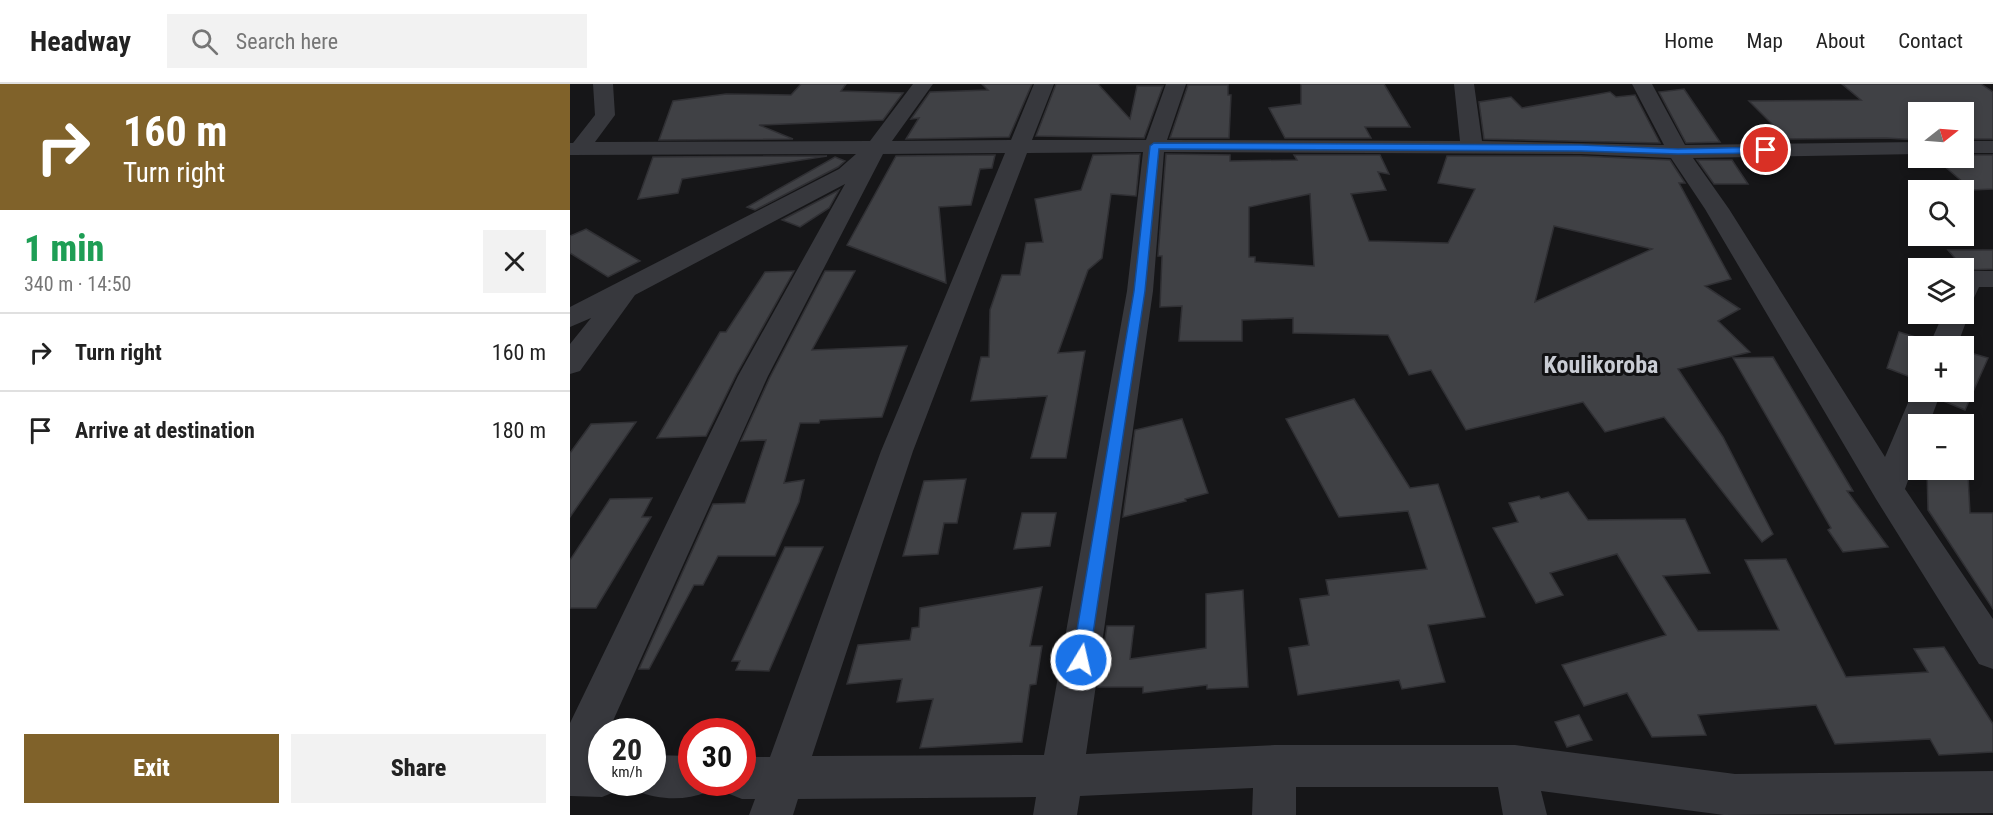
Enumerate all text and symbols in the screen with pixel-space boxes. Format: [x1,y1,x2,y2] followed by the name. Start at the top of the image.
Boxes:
[167,14,587,68] search box
[30,25,131,58] text: Headway
[188,25,221,58] icon: search
[236,29,338,54] text: Search here
[1664,29,1714,53] text: Home
[1747,29,1783,53] text: Map
[1816,29,1865,53] text: About
[1898,29,1963,53] text: Contact
[1908,102,1974,168] north arrow
[1908,102,1974,480] map controls
[123,107,228,156] text: 160 m
[24,108,102,186] icon: right
[1740,124,1791,175] pin
[1749,133,1782,166] icon: arrive
[123,157,225,189] text: Turn right
[1908,180,1974,246] button: search
[24,228,104,270] text: 1 min
[483,230,546,293] button: close
[1908,258,1974,324] button: layers
[24,272,131,296] text: 340 m · 14:50
[24,336,57,369] icon: right
[1908,336,1974,402] button: +
[75,340,162,365] text: Turn right
[492,340,546,365] text: 160 m
[1544,351,1658,379] district label: Koulikoroba
[24,414,57,447] icon: arrive
[1908,414,1974,480] button: −
[75,418,255,443] text: Arrive at destination
[492,418,546,443] text: 180 m
[1049,628,1113,692] position arrow
[678,718,756,796] speed limit sign: 30
[612,732,642,767] text: 20
[24,734,279,803] button: Exit
[291,734,546,803] button: Share
[612,763,642,781] text: km/h

